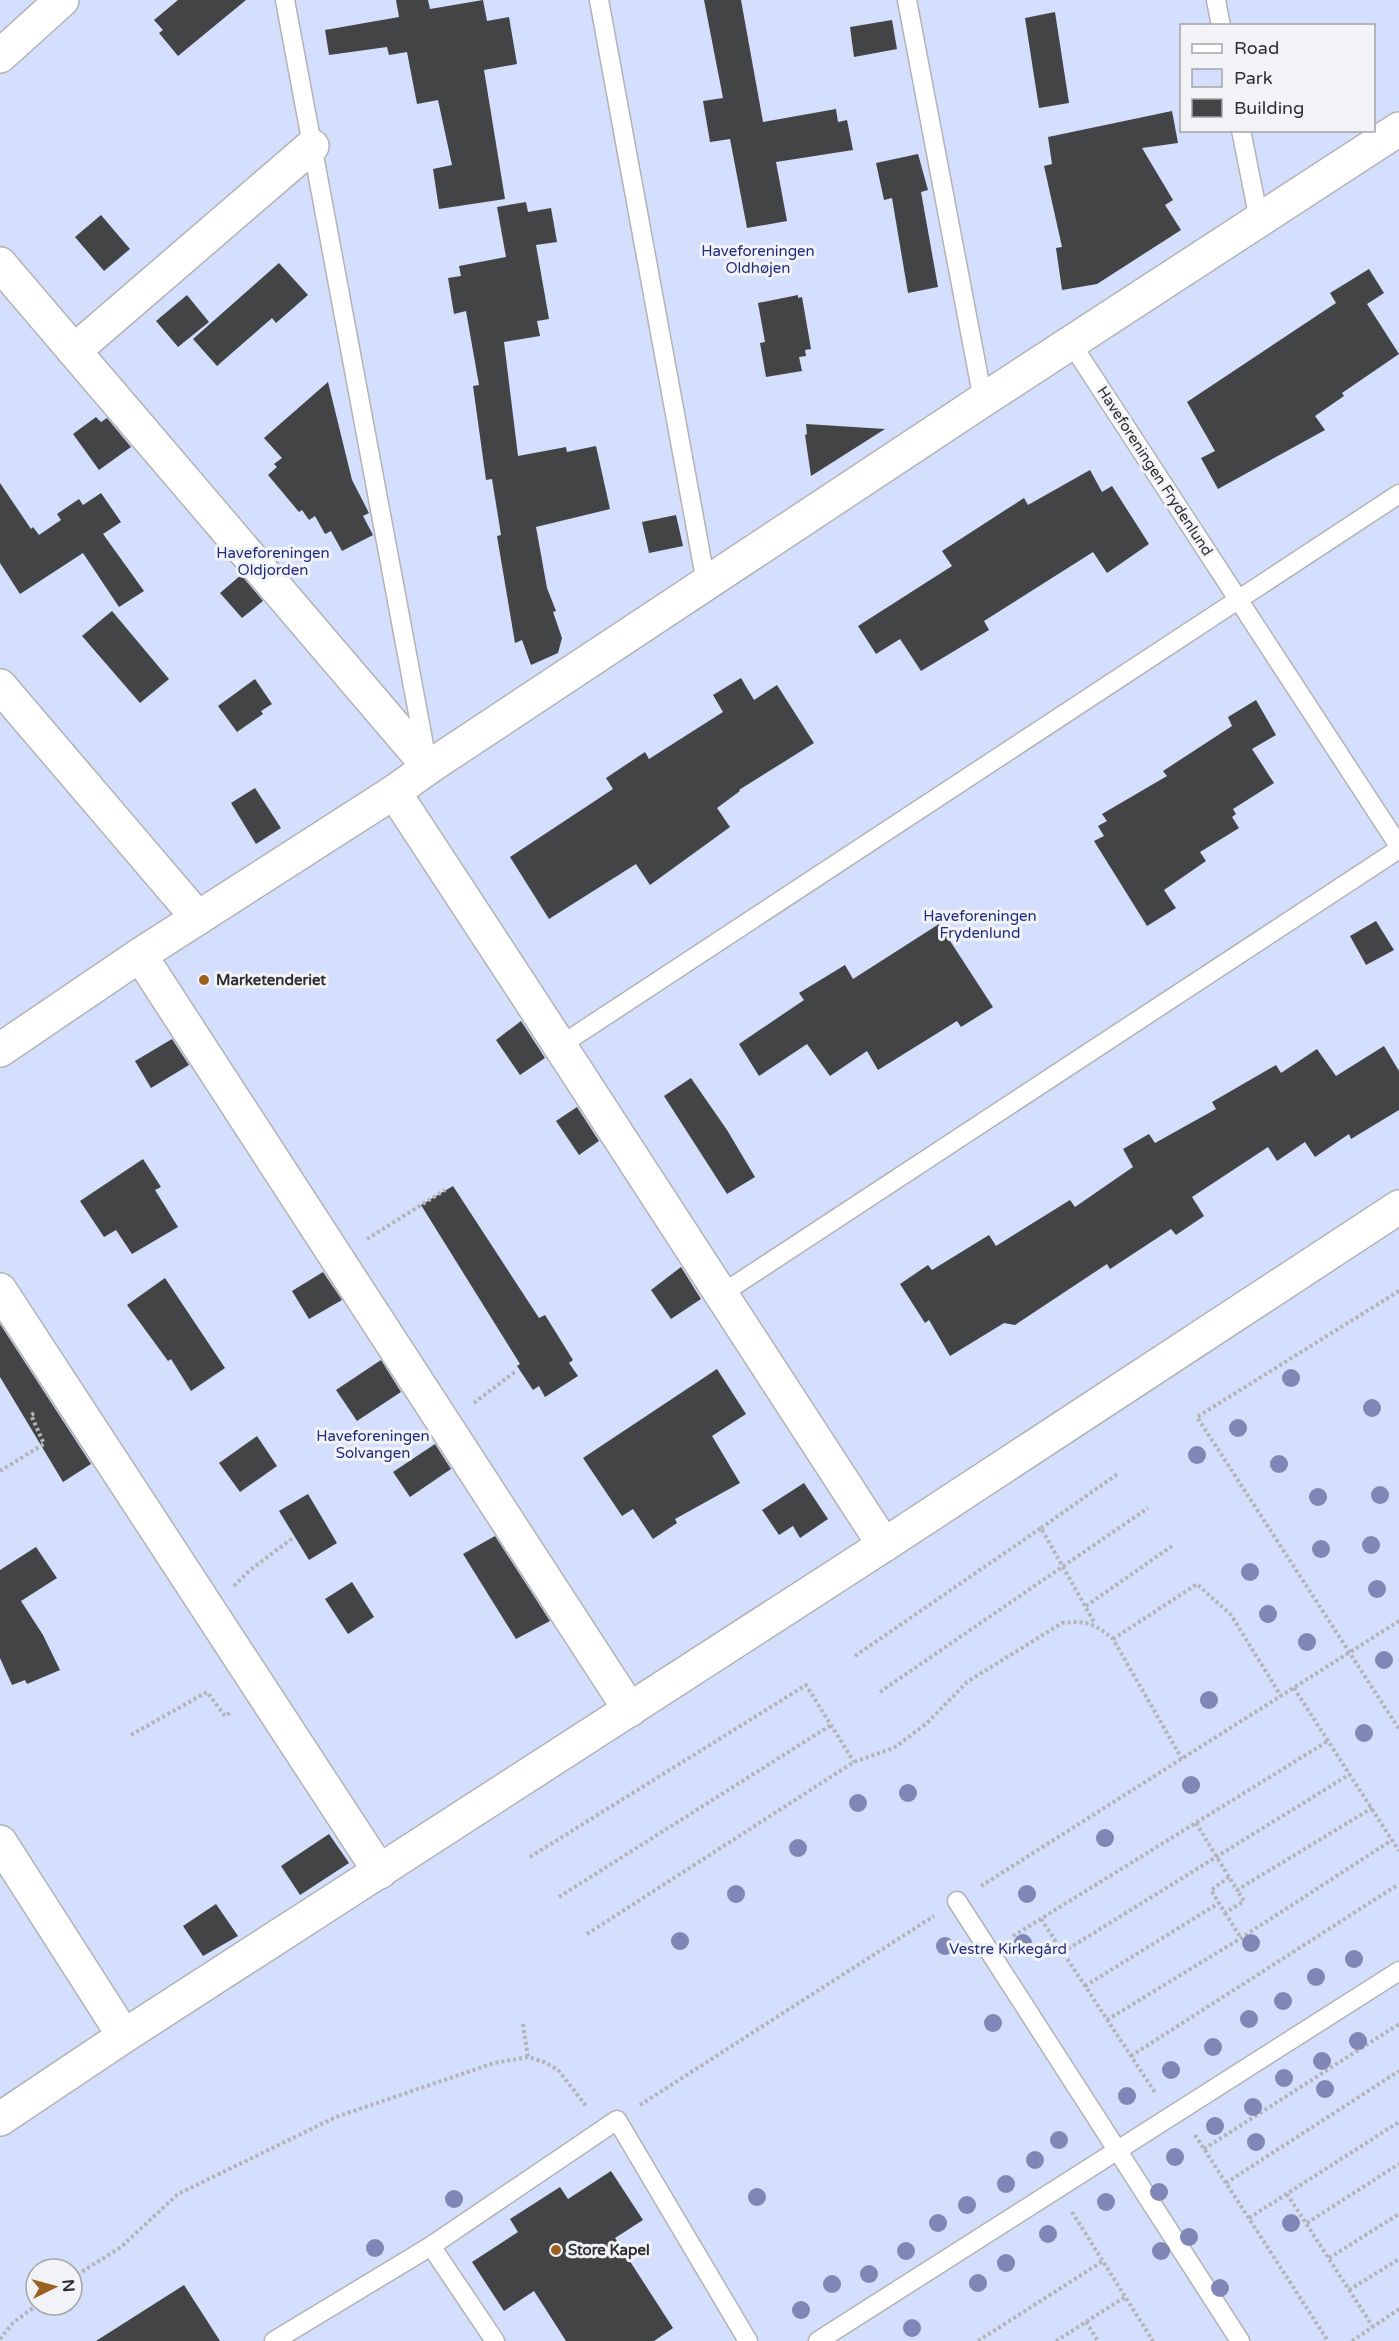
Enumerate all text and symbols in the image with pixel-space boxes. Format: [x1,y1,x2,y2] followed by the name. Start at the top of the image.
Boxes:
[1180,24,1375,132] legend
[1234,37,1279,59] text: Road
[1234,67,1273,89] text: Park
[1234,97,1304,119] text: Building
[701,242,815,277] park label: Haveforeningen Oldhøjen
[1093,383,1217,559] street label: Haveforeningen Frydenlund
[216,544,330,579] park label: Haveforeningen Oldjorden
[923,907,1037,942] park label: Haveforeningen Frydenlund
[216,971,326,989] place label: Marketenderiet
[197,973,211,987] marker: Marketenderiet
[316,1427,430,1462] park label: Haveforeningen Solvangen
[949,1940,1067,1958] park label: Vestre Kirkegård
[568,2241,650,2260] place label: Store Kapel
[549,2243,563,2257] marker: Store Kapel
[24,2257,84,2317] north arrow
[57,2279,78,2293] text: N

